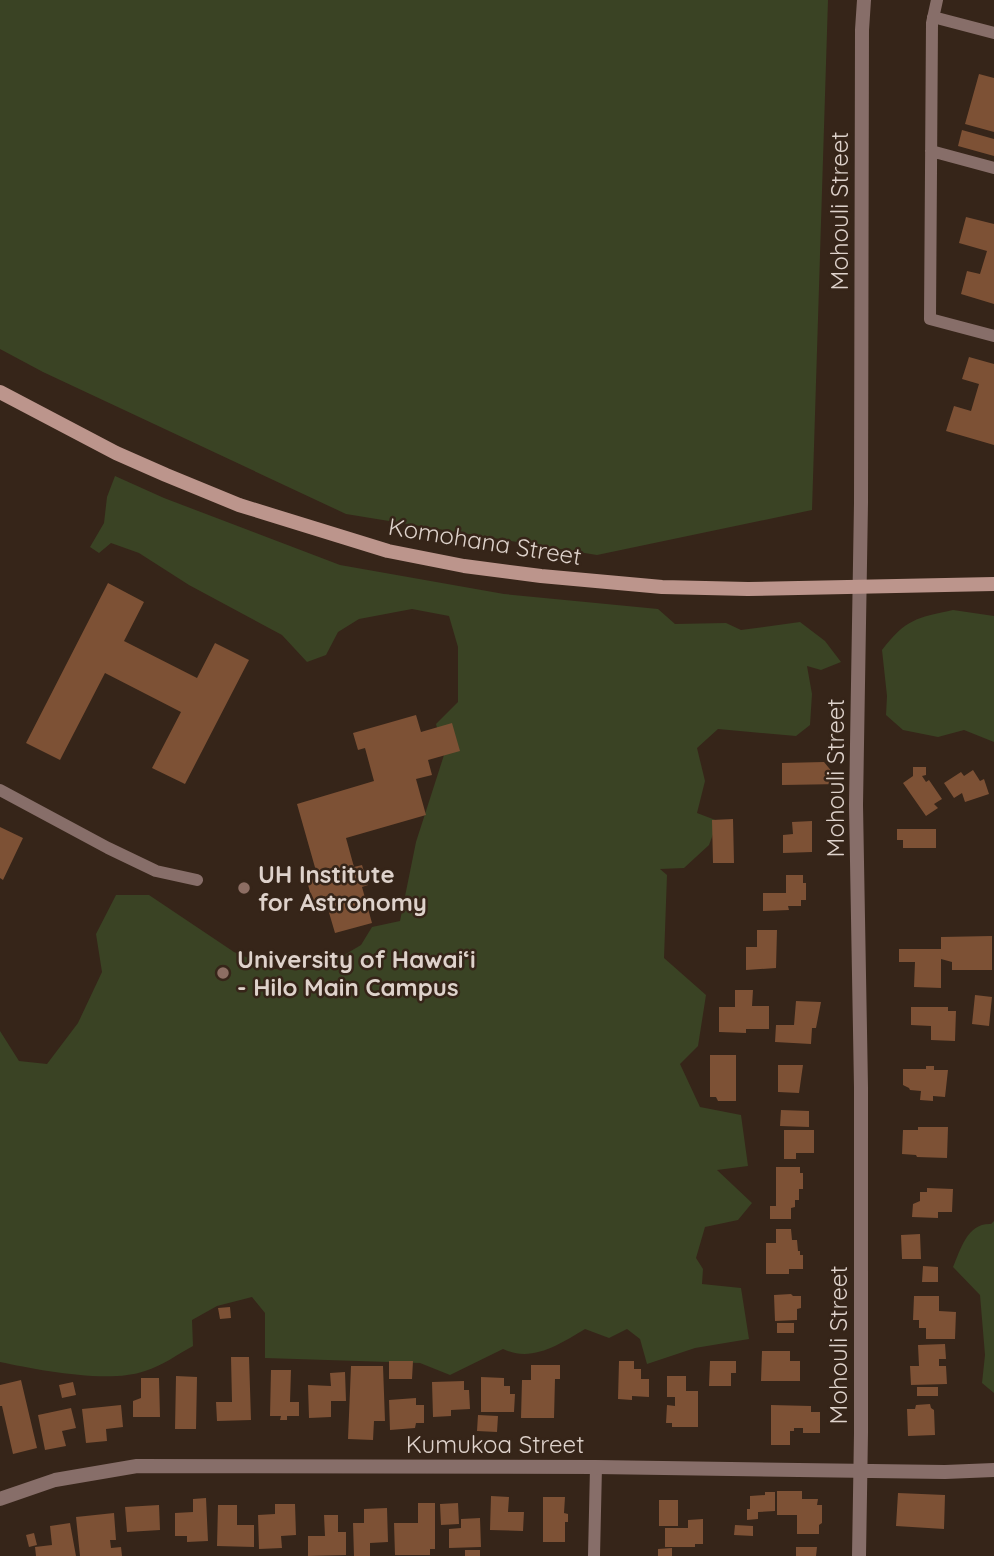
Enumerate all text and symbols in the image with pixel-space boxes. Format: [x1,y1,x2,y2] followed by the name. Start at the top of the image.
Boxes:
[824,132,854,290] street label: Mohouli Street
[386,511,584,571] street label: Komohana Street
[820,699,850,857] street label: Mohouli Street
[258,859,427,917] place label: UH Institute for Astronomy
[236,880,252,896] marker: UH Institute for Astronomy
[237,944,476,1002] place label: University of Hawaiʻi - Hilo Main Campus
[215,965,231,981] marker: University of Hawaiʻi - Hilo Main Campus
[823,1266,853,1424] street label: Mohouli Street
[406,1429,584,1459] street label: Kumukoa Street

